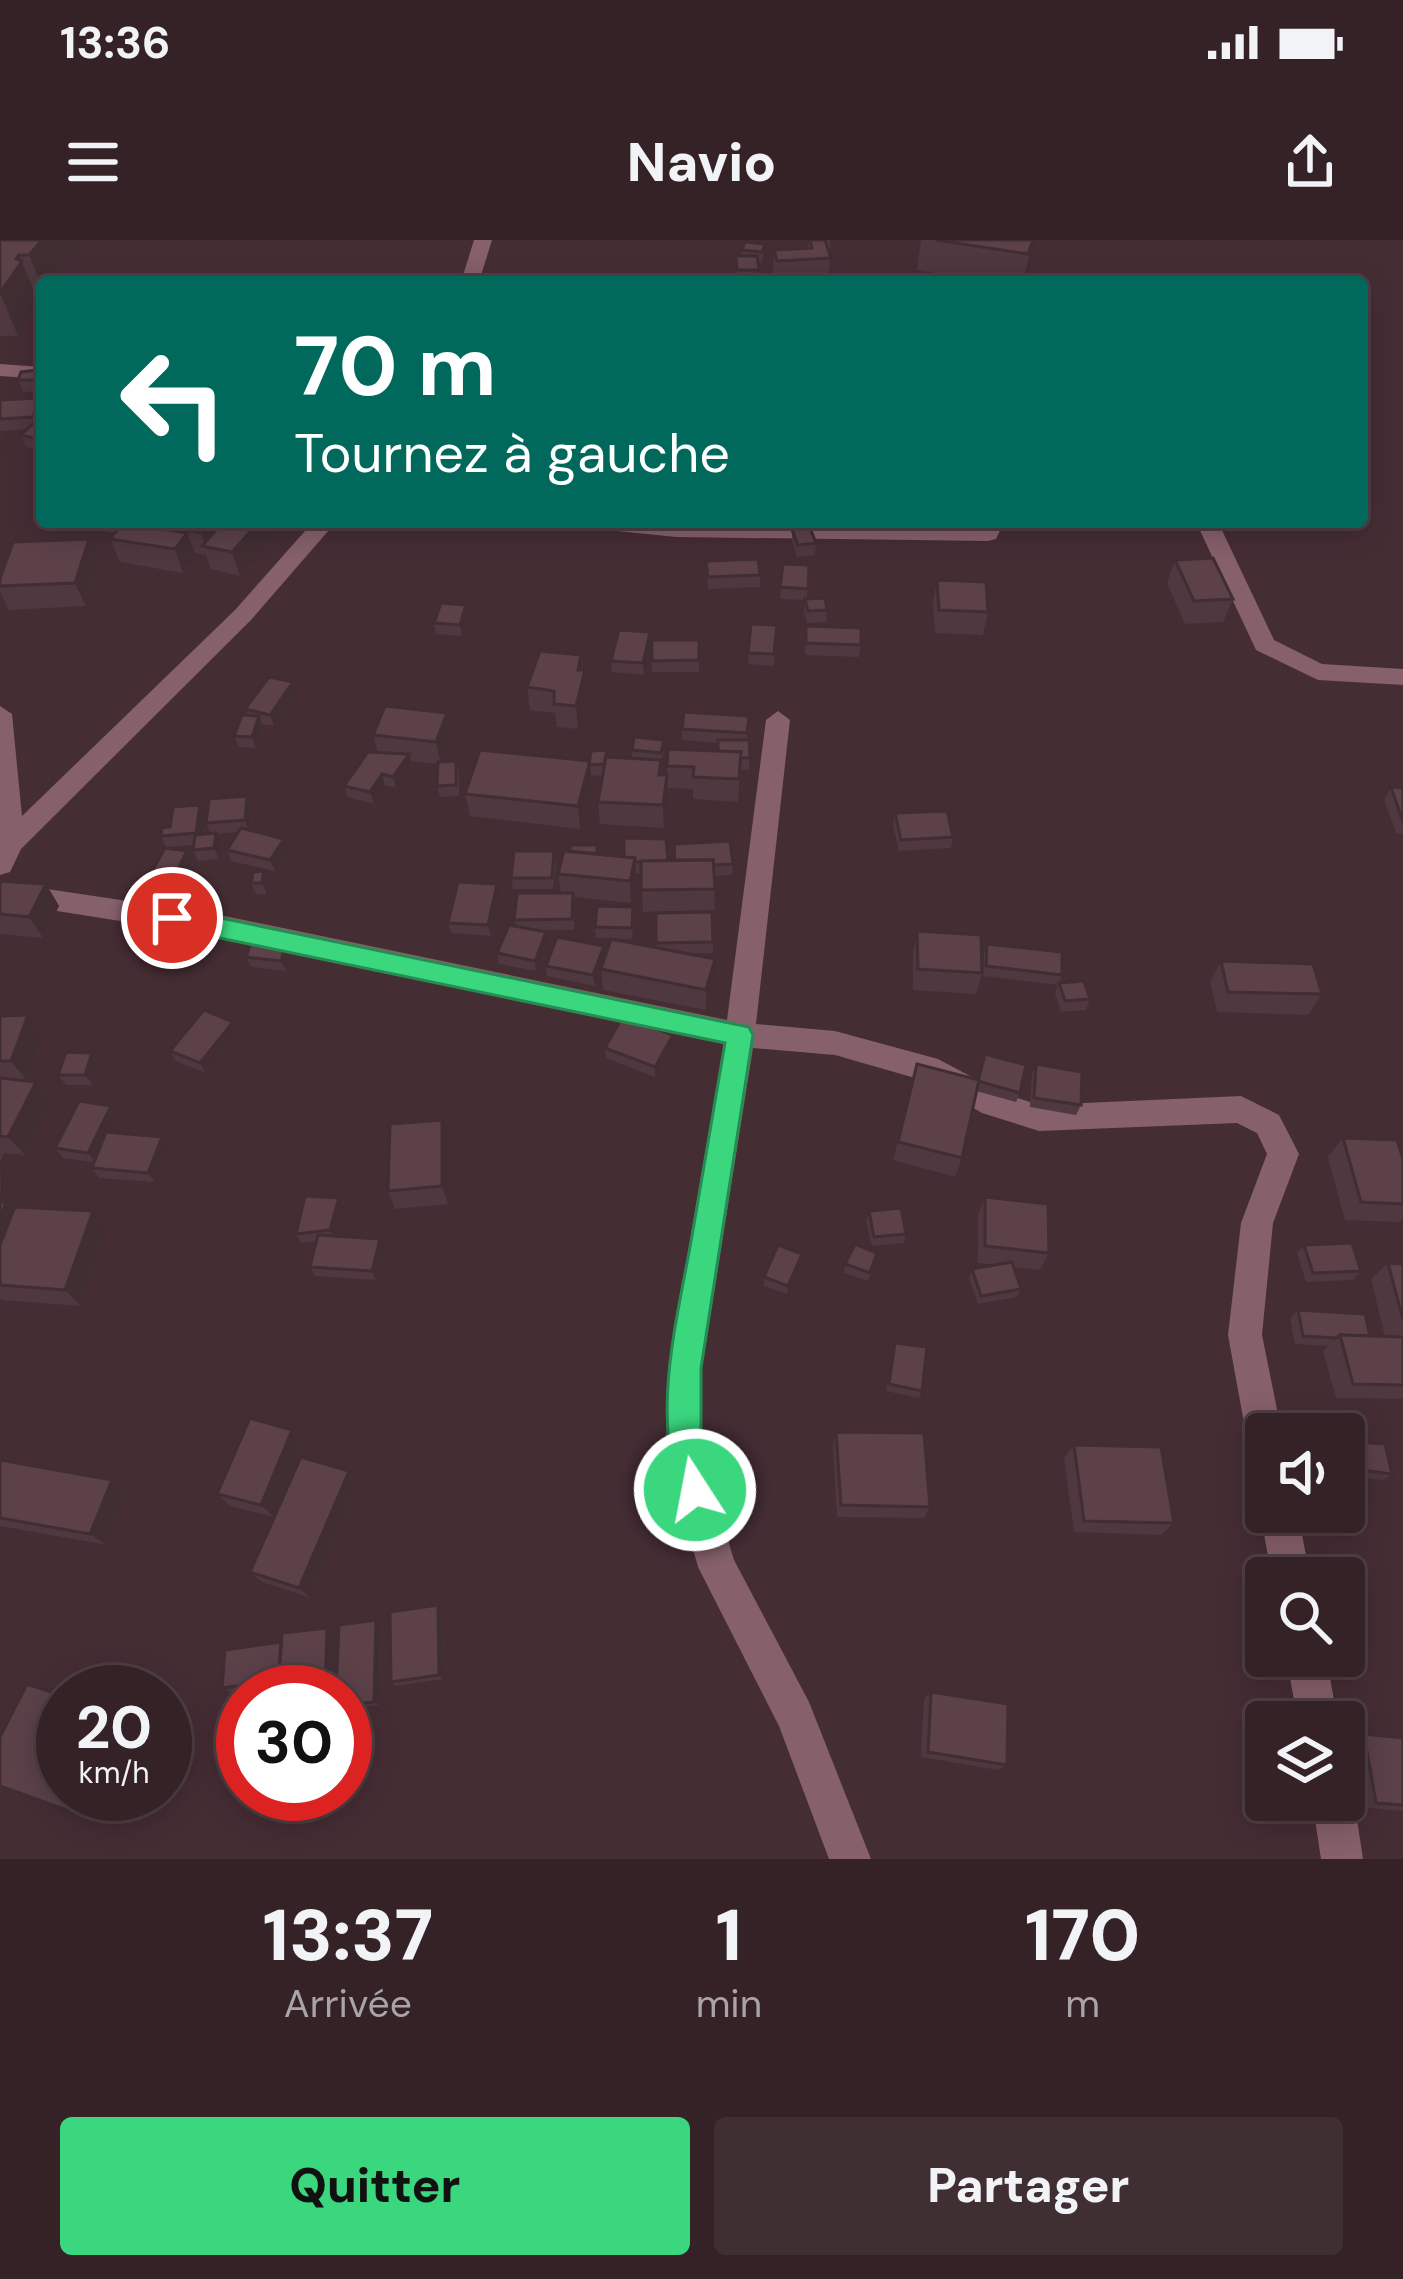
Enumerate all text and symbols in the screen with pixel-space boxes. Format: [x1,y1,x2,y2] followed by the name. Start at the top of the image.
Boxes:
[60,13,171,72] text: 13:36
[627,127,776,198] text: Navio
[60,129,126,195] icon: menu
[1277,129,1343,195] icon: share
[294,312,497,421] text: 70 m
[96,324,252,480] icon: left
[294,418,730,489] text: Tournez à gauche
[121,867,223,969] pin
[139,885,205,951] icon: arrive
[1245,1413,1365,1821] map controls
[1245,1413,1365,1533] button: sound
[632,1427,758,1553] position arrow
[1245,1557,1365,1677] button: search
[216,1665,372,1821] speed limit sign: 30
[76,1688,152,1767] text: 20
[1245,1701,1365,1821] button: layers
[79,1753,149,1792] text: km/h
[263,1889,433,1982] text: 13:37
[716,1889,742,1982] text: 1
[1025,1889,1140,1982] text: 170
[284,1978,412,2029] text: Arrivée
[696,1978,762,2029] text: min
[1065,1978,1100,2029] text: m
[60,2117,690,2255] button: Quitter
[714,2117,1343,2255] button: Partager

